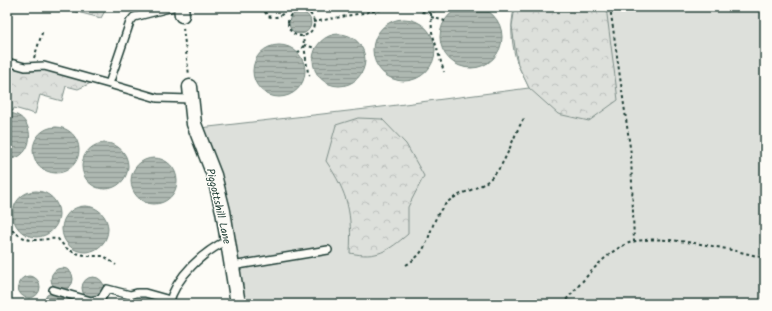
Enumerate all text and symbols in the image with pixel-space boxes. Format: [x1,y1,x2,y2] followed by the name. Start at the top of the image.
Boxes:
[201,166,236,246] street label: Piggottshill Lane

